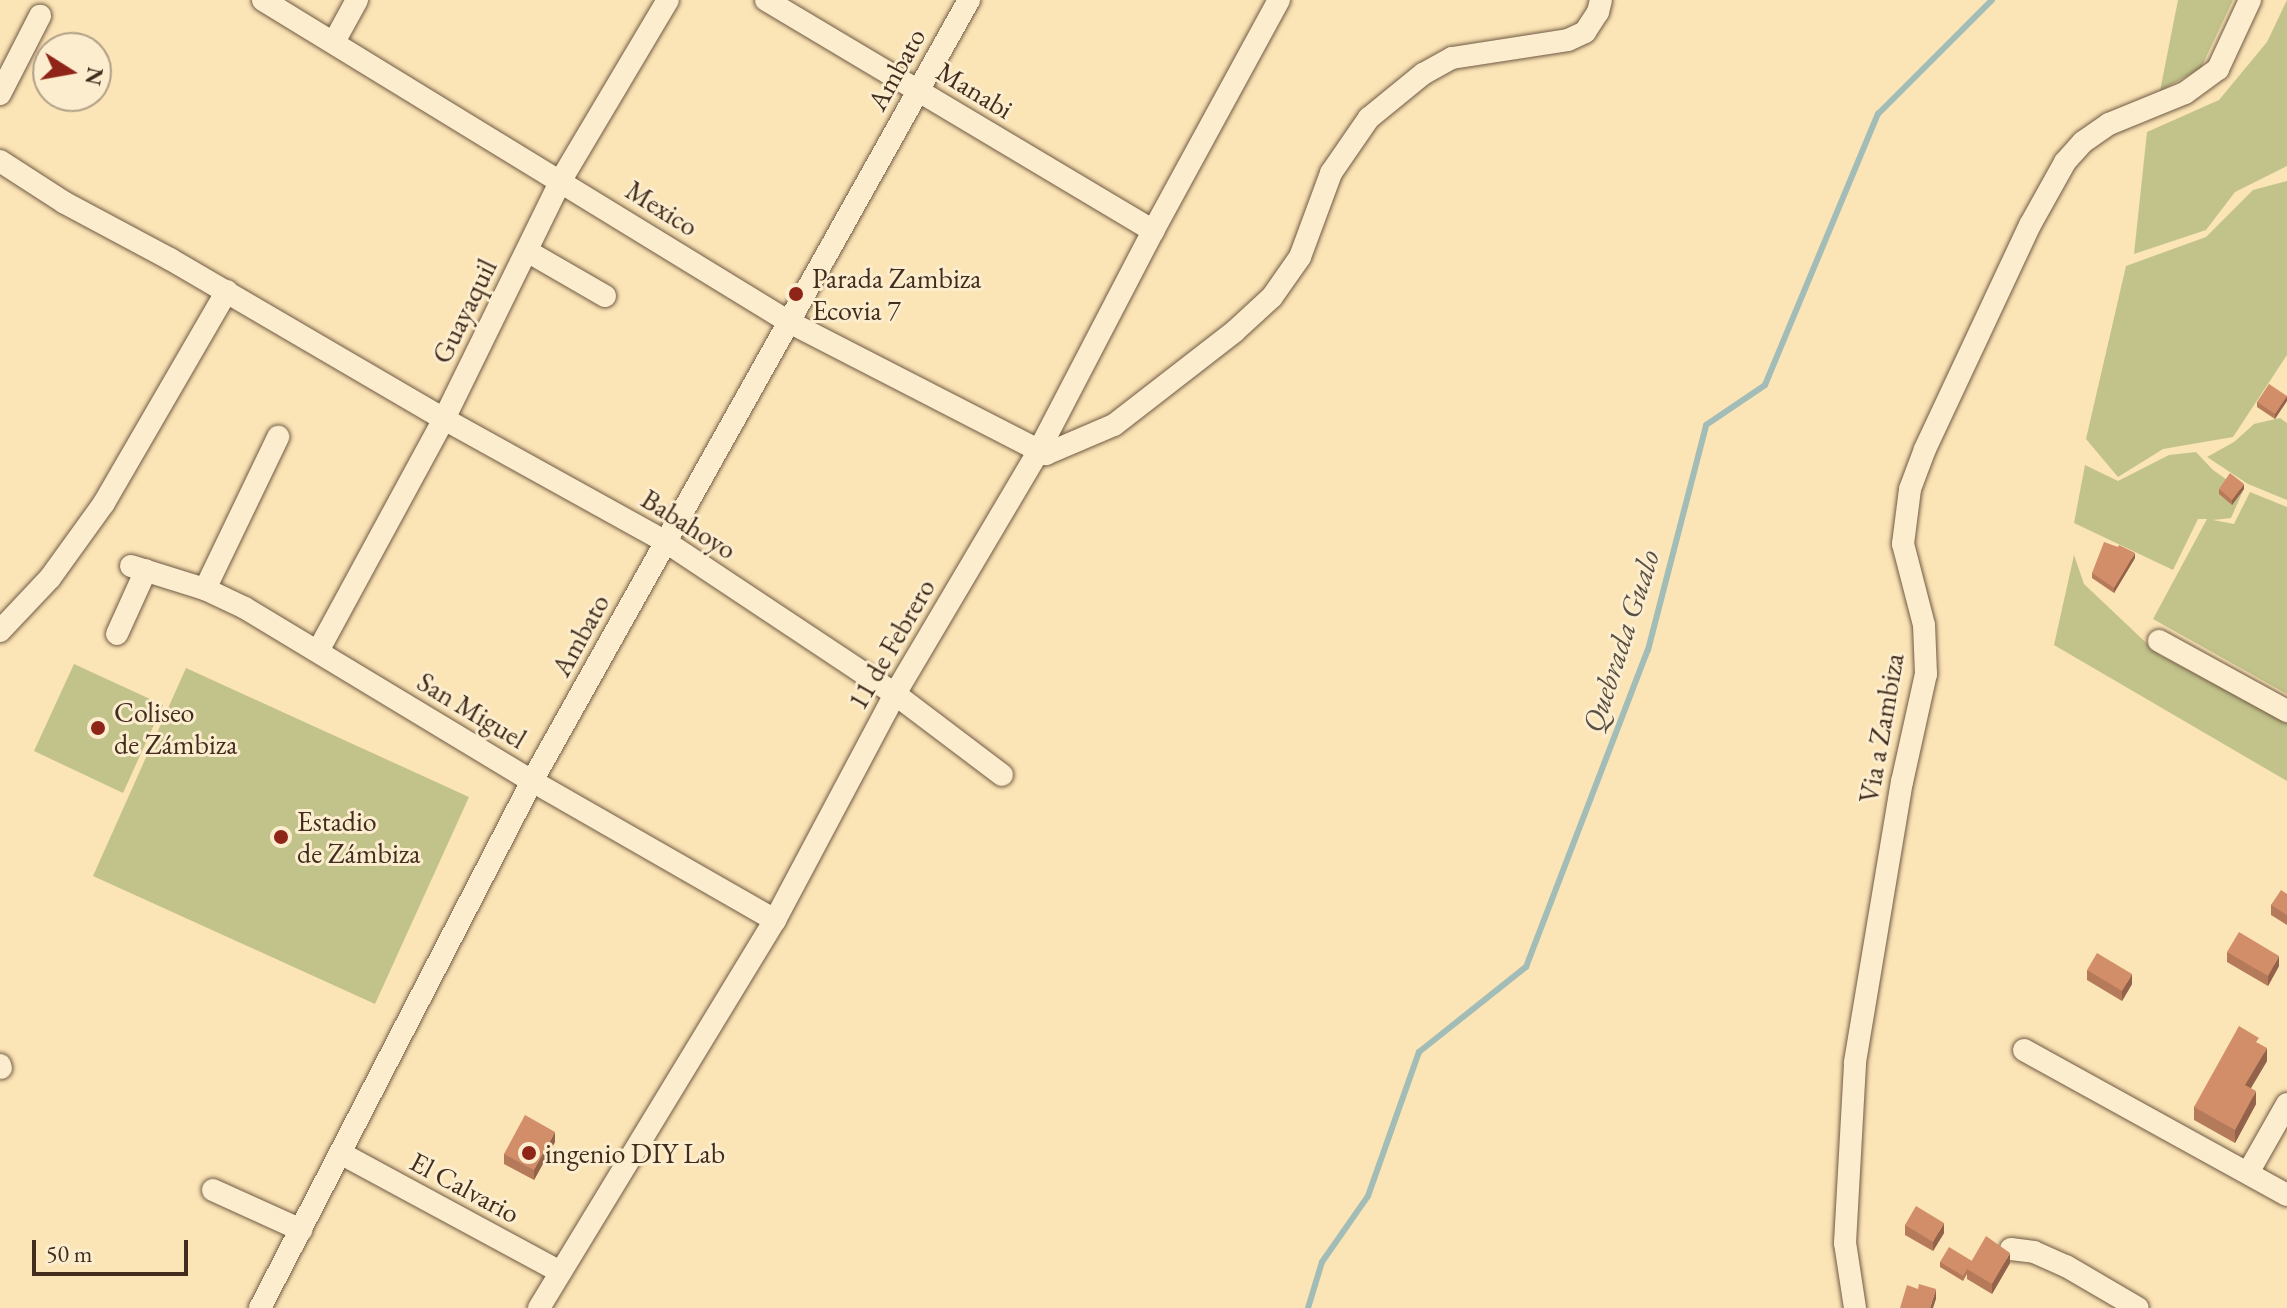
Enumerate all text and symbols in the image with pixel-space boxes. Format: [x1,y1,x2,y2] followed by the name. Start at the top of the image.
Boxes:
[860,22,932,116] street label: Ambato
[32,32,112,112] north arrow
[931,54,1019,126] street label: Manabi
[78,65,110,88] text: N
[620,173,704,243] street label: Mexico
[424,253,504,369] street label: Guayaquil
[812,261,982,327] place label: Parada Zambiza Ecovia 7
[787,285,805,303] marker: Parada Zambiza Ecovia 7
[635,482,743,566] street label: Babahoyo
[1575,545,1667,737] water label: Quebrada Gualo
[840,573,942,715] street label: 11 de Febrero
[544,588,616,682] street label: Ambato
[1851,650,1911,806] street label: Via a Zambiza
[411,664,533,756] street label: San Miguel
[114,695,238,761] place label: Coliseo de Zámbiza
[89,719,107,737] marker: Coliseo de Zámbiza
[297,804,421,870] place label: Estadio de Zámbiza
[272,828,290,846] marker: Estadio de Zámbiza
[545,1136,725,1170] place label: ingenio DIY Lab
[405,1144,525,1230] street label: El Calvario
[520,1144,538,1162] marker: ingenio DIY Lab
[36,1224,192,1274] scale bar
[46,1238,93,1269] text: 50 m

